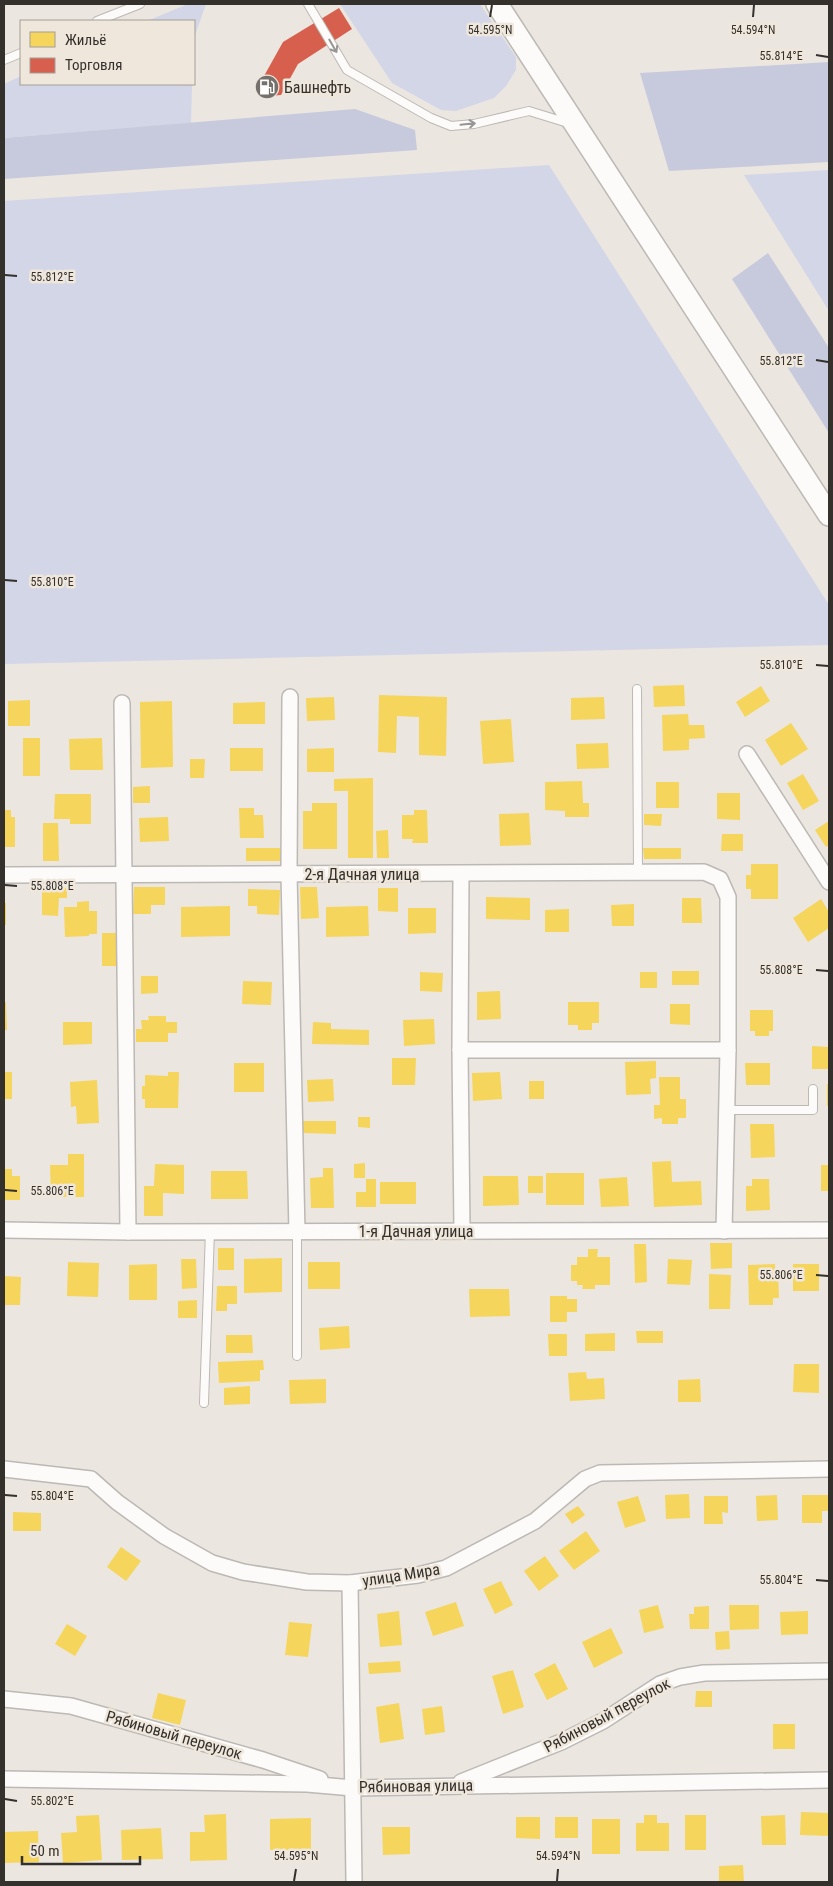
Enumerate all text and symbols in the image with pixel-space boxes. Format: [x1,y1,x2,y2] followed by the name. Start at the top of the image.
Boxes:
[20,20,195,85] legend
[468,23,512,37] text: 54.595°N
[731,23,775,37] text: 54.594°N
[65,31,106,49] text: Жильё
[329,38,339,52] one-way arrow
[759,49,803,63] text: 55.814°E
[65,56,122,74] text: Торговля
[254,74,280,100] fuel station icon: Башнефть
[284,78,351,97] place label: Башнефть
[459,119,475,129] one-way arrow
[30,270,74,284] text: 55.812°E
[759,354,803,368] text: 55.812°E
[30,575,74,589] text: 55.810°E
[759,658,803,672] text: 55.810°E
[304,865,420,884] street label: 2-я Дачная улица
[30,879,74,893] text: 55.808°E
[759,963,803,977] text: 55.808°E
[30,1184,74,1198] text: 55.806°E
[358,1222,474,1241] street label: 1-я Дачная улица
[759,1268,803,1282] text: 55.806°E
[30,1489,74,1503] text: 55.804°E
[361,1560,441,1590] street label: улица Мира
[759,1573,803,1587] text: 55.804°E
[541,1673,674,1756] street label: Рябиновый переулок
[104,1707,244,1764] street label: Рябиновый переулок
[359,1776,473,1796] street label: Рябиновая улица
[30,1794,74,1808] text: 55.802°E
[22,1834,140,1866] scale bar
[30,1842,60,1860] text: 50 m
[274,1849,318,1863] text: 54.595°N
[536,1849,580,1863] text: 54.594°N

